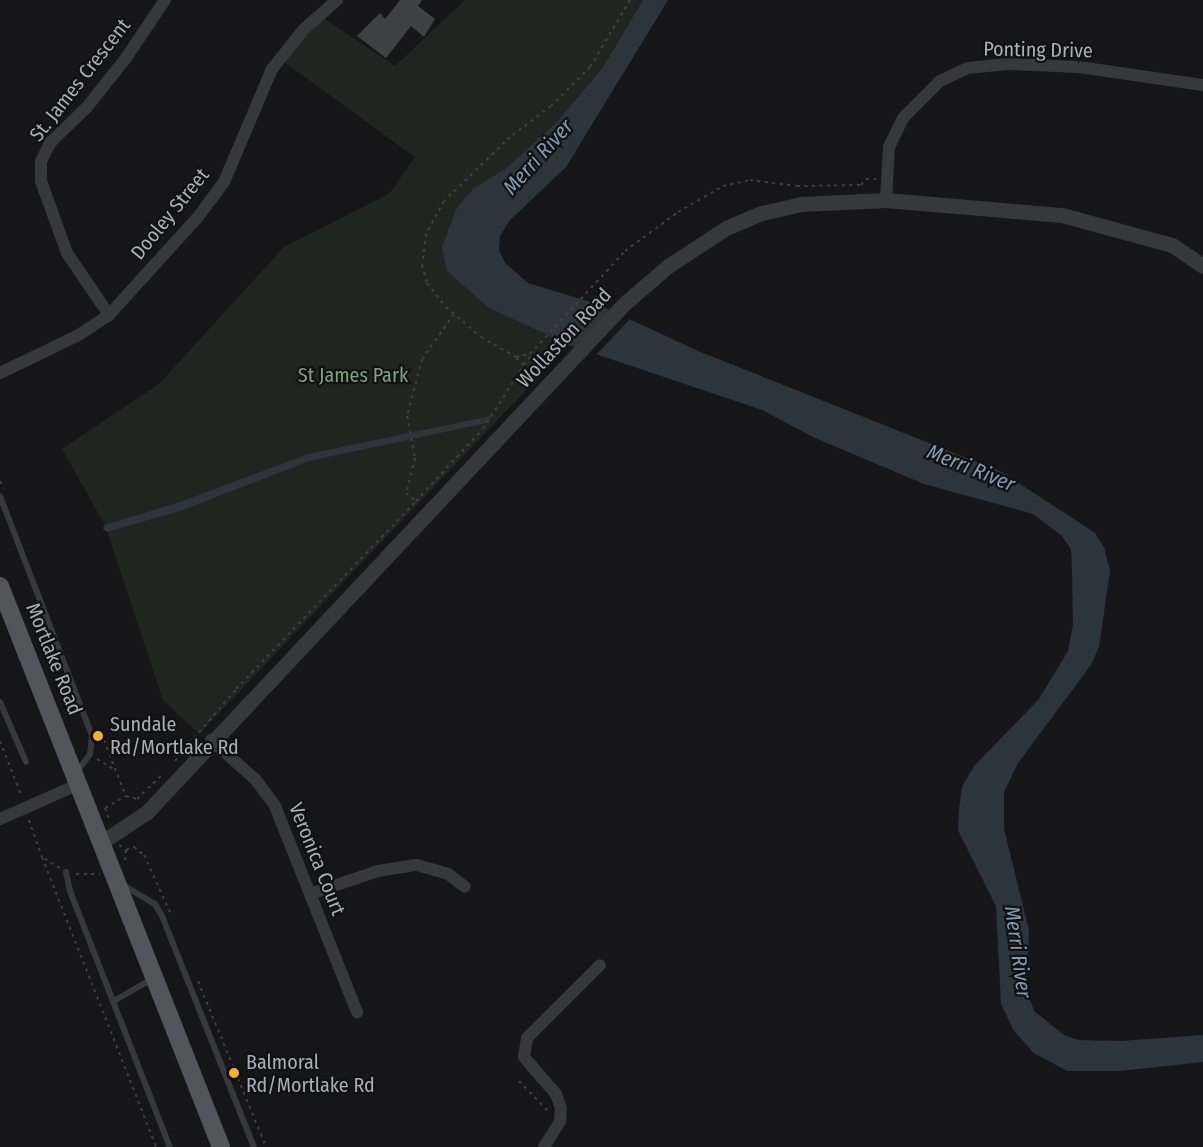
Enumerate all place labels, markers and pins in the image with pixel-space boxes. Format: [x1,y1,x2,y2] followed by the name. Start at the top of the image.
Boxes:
[110,712,239,759] place label: Sundale Rd/Mortlake Rd
[91,729,105,743] marker: Sundale Rd/Mortlake Rd
[246,1050,375,1097] place label: Balmoral Rd/Mortlake Rd
[227,1066,241,1080] marker: Balmoral Rd/Mortlake Rd

